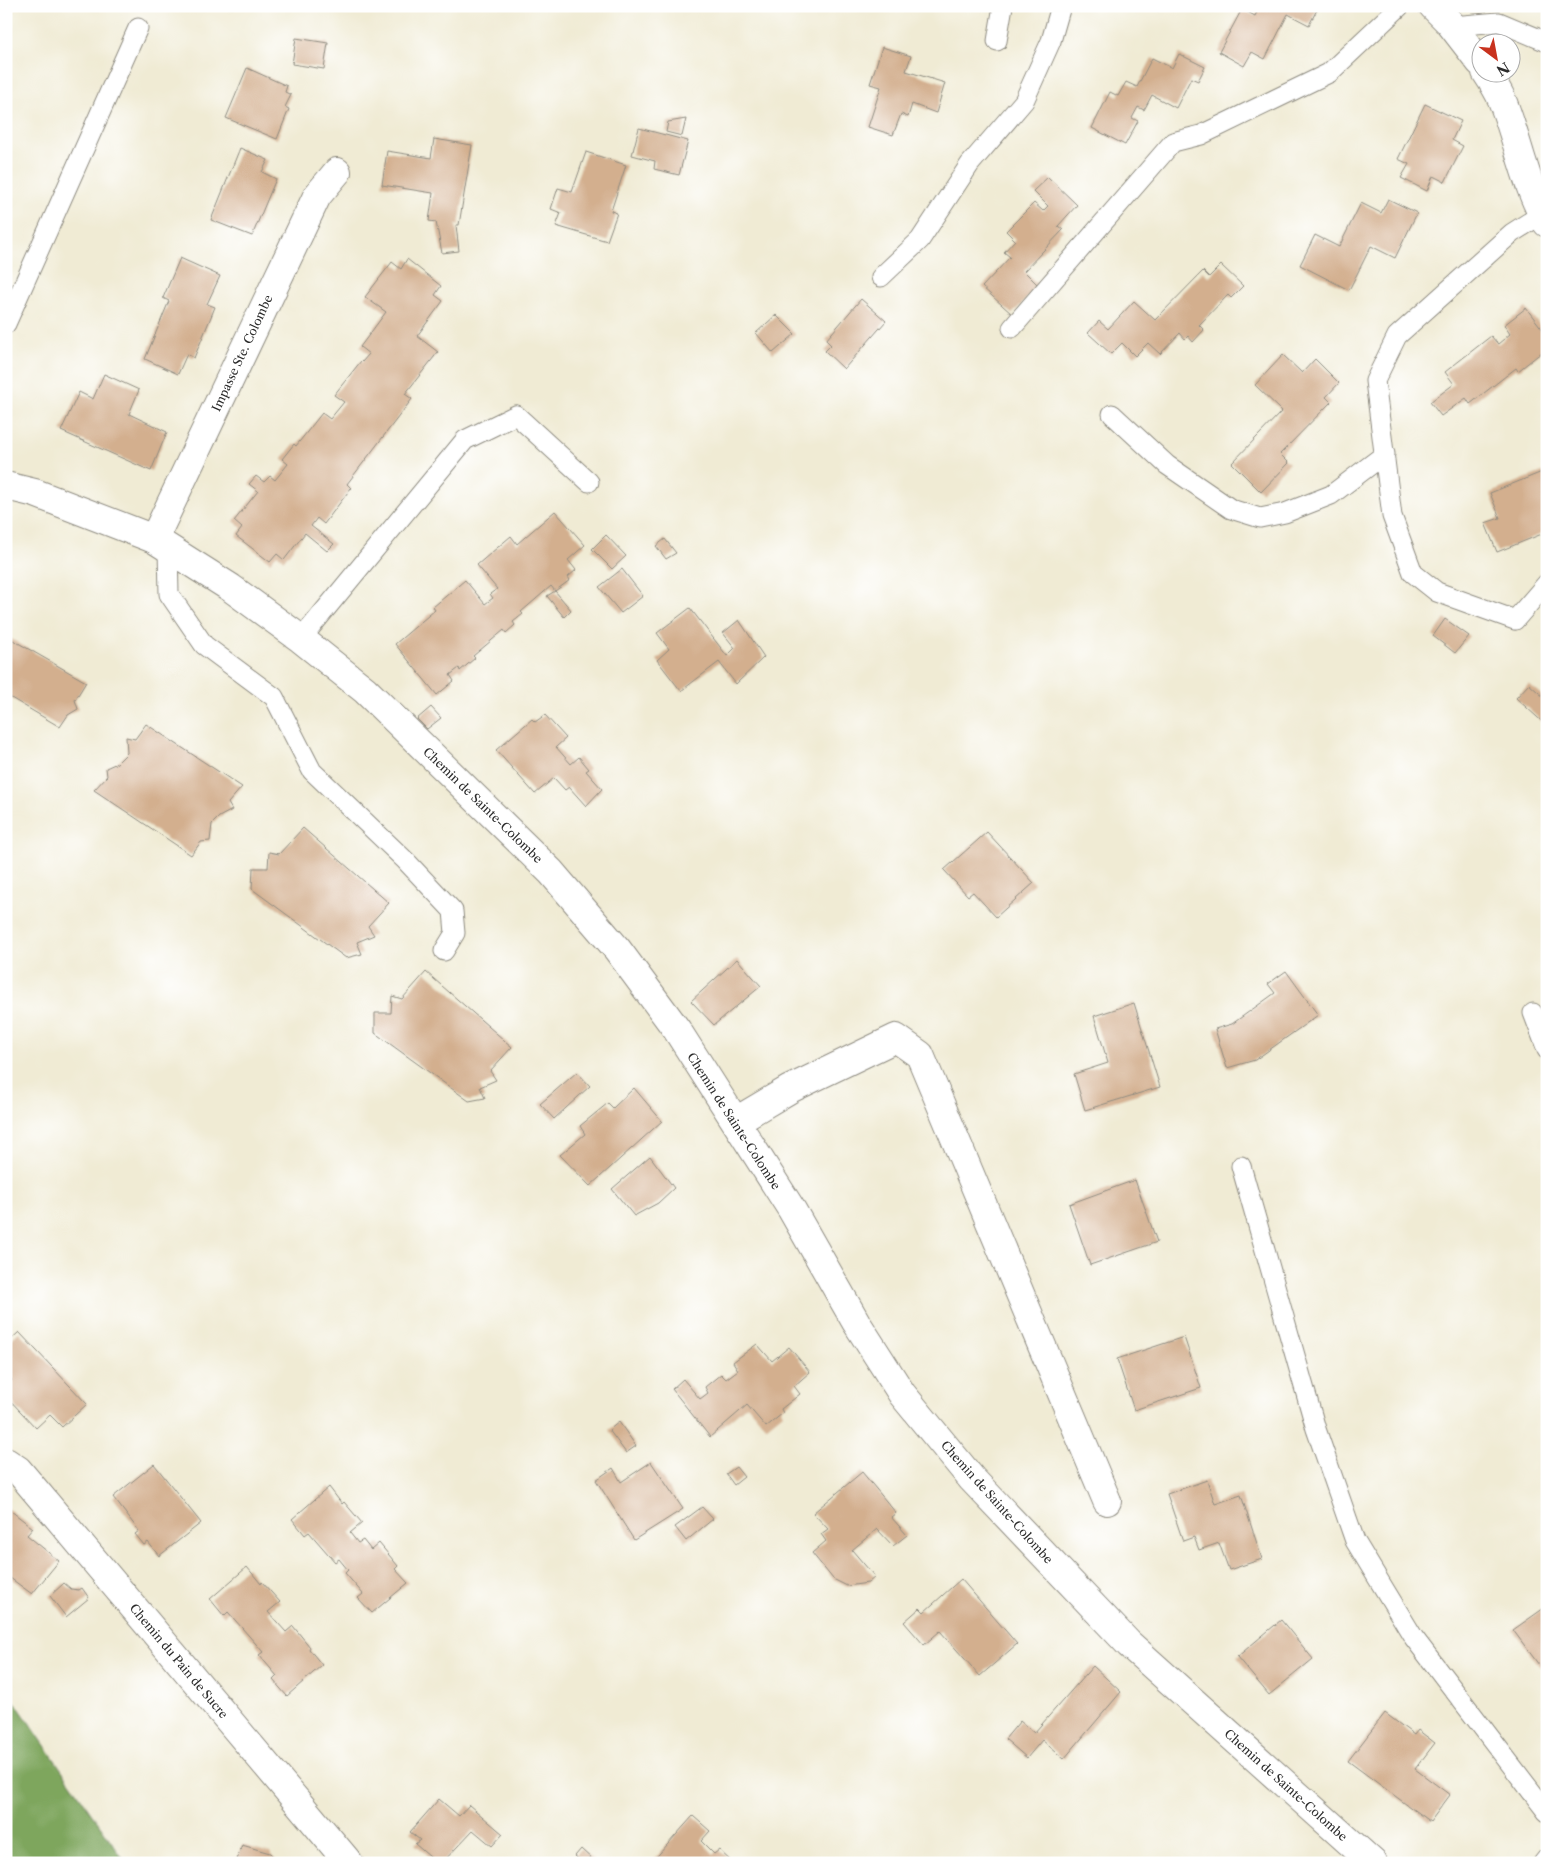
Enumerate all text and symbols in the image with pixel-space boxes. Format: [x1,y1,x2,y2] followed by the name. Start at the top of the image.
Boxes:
[1470,32,1520,82] north arrow
[1493,58,1513,80] text: N
[208,292,276,414] street label: Impasse Ste. Colombe
[420,744,546,866] street label: Chemin de Sainte-Colombe
[684,1050,784,1192] street label: Chemin de Sainte-Colombe
[938,1438,1056,1567] street label: Chemin de Sainte-Colombe
[127,1601,232,1722] street label: Chemin du Pain de Sucre
[1222,1726,1351,1844] street label: Chemin de Sainte-Colombe

